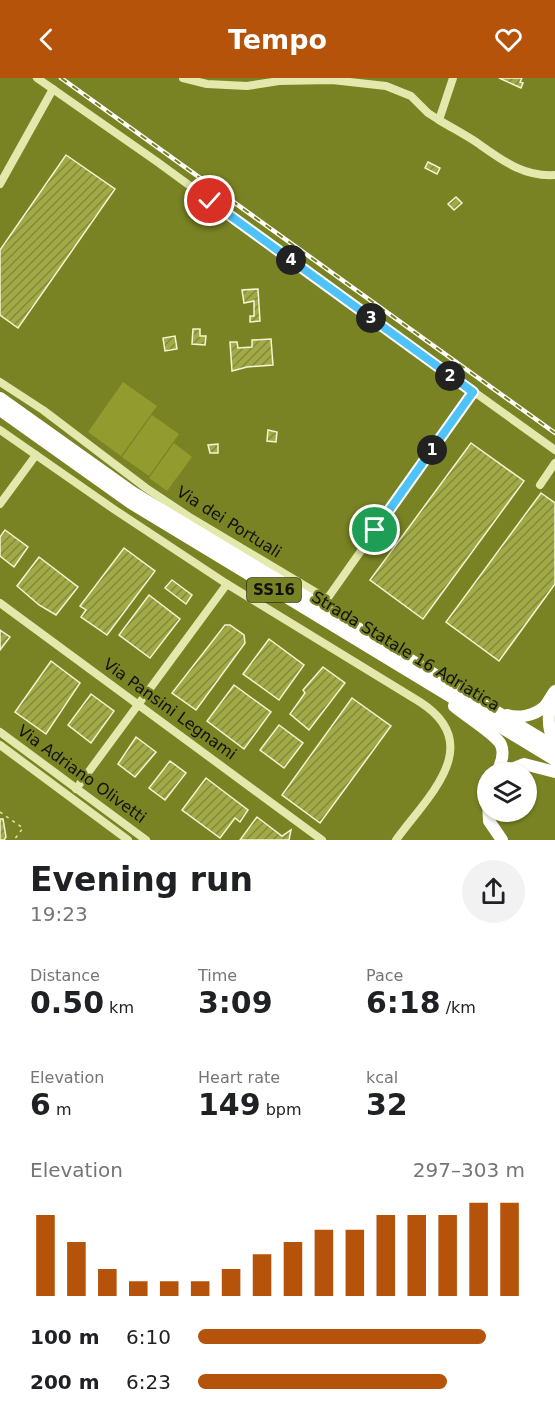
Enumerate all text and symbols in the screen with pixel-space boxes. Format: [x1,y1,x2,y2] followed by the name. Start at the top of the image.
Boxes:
[30,23,63,56] icon: back
[492,23,525,56] icon: heart
[228,24,327,55] text: Tempo
[184,175,235,226] pin
[193,184,226,217] icon: check
[276,245,306,275] pin: 4
[285,250,297,269] text: 4
[356,303,386,333] pin: 3
[365,308,377,327] text: 3
[435,361,465,391] pin: 2
[444,366,456,385] text: 2
[417,435,447,465] pin: 1
[426,440,438,459] text: 1
[173,482,285,562] street label: Via dei Portuali
[349,504,400,555] pin
[358,513,391,546] icon: arrive
[247,578,301,602] road number: SS16
[309,587,503,715] street label: Strada Statale 16 Adriatica
[100,654,240,764] street label: Via Pansini Legnami
[14,721,150,827] street label: Via Adriano Olivetti
[477,762,537,822] map controls
[477,762,537,822] button: layers
[30,860,253,899] text: Evening run
[462,860,525,923] button: share
[30,902,88,926] text: 19:23
[30,966,100,985] text: Distance
[198,966,237,985] text: Time
[366,966,403,985] text: Pace
[30,985,104,1020] text: 0.50
[198,985,273,1020] text: 3:09
[366,985,441,1020] text: 6:18
[104,998,134,1017] text: km
[441,998,476,1017] text: /km
[30,1068,104,1087] text: Elevation
[198,1068,280,1087] text: Heart rate
[366,1068,398,1087] text: kcal
[30,1087,51,1122] text: 6
[198,1087,261,1122] text: 149
[366,1087,408,1122] text: 32
[51,1100,72,1119] text: m
[261,1100,302,1119] text: bpm
[30,1158,123,1182] text: Elevation
[413,1158,525,1182] text: 297–303 m
[30,1325,100,1349] text: 100 m
[126,1325,171,1349] text: 6:10
[30,1370,100,1394] text: 200 m
[126,1370,171,1394] text: 6:23

